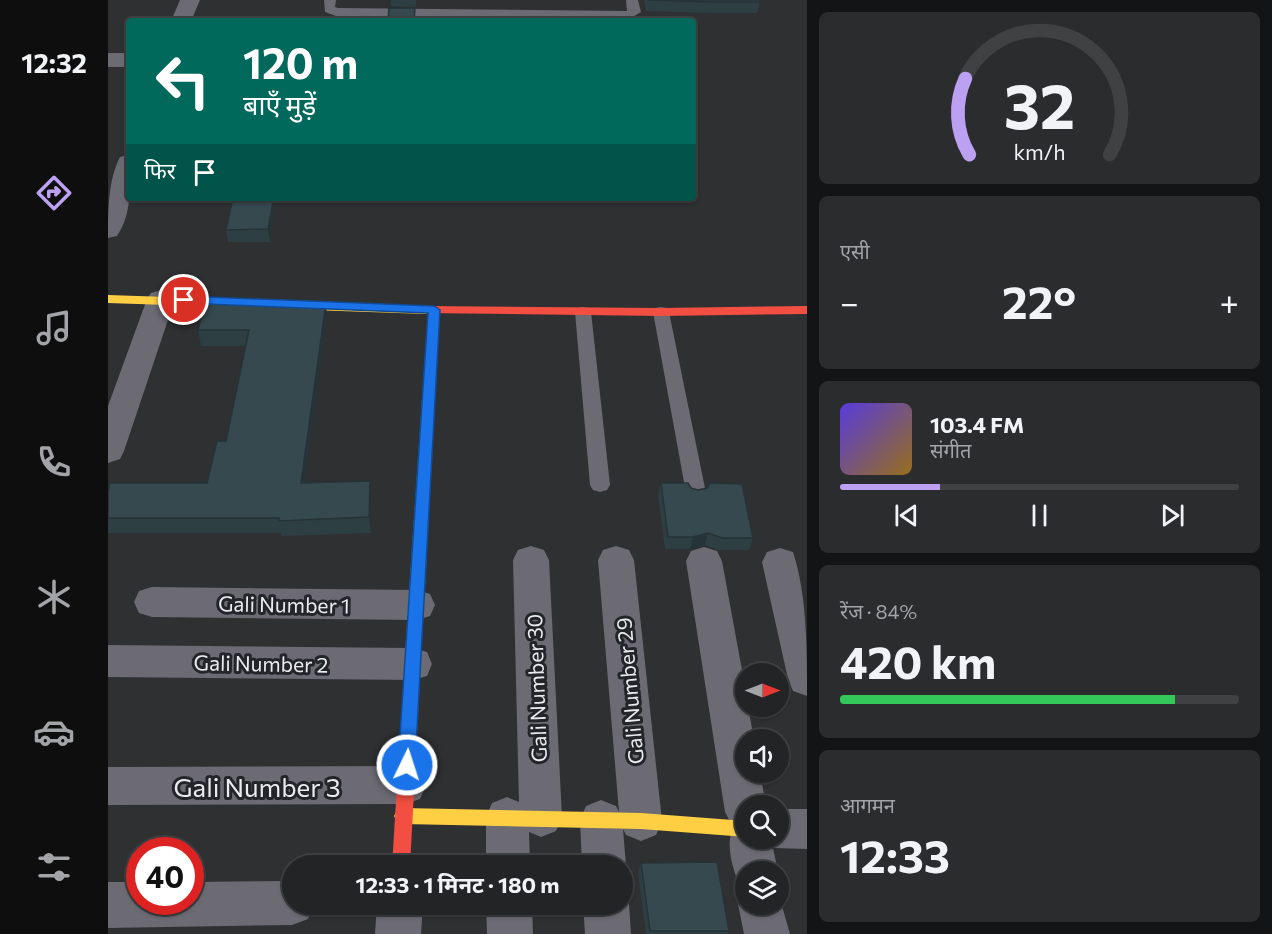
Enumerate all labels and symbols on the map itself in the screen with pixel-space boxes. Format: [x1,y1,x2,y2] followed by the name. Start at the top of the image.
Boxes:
[158,274,209,325] pin
[218,590,350,618] street label: Gali Number 1
[521,613,551,763] street label: Gali Number 30
[610,617,648,765] street label: Gali Number 29
[194,649,328,677] street label: Gali Number 2
[735,663,789,717] north arrow
[375,733,439,797] position arrow
[173,771,341,802] street label: Gali Number 3
[126,837,204,915] speed limit sign: 40

